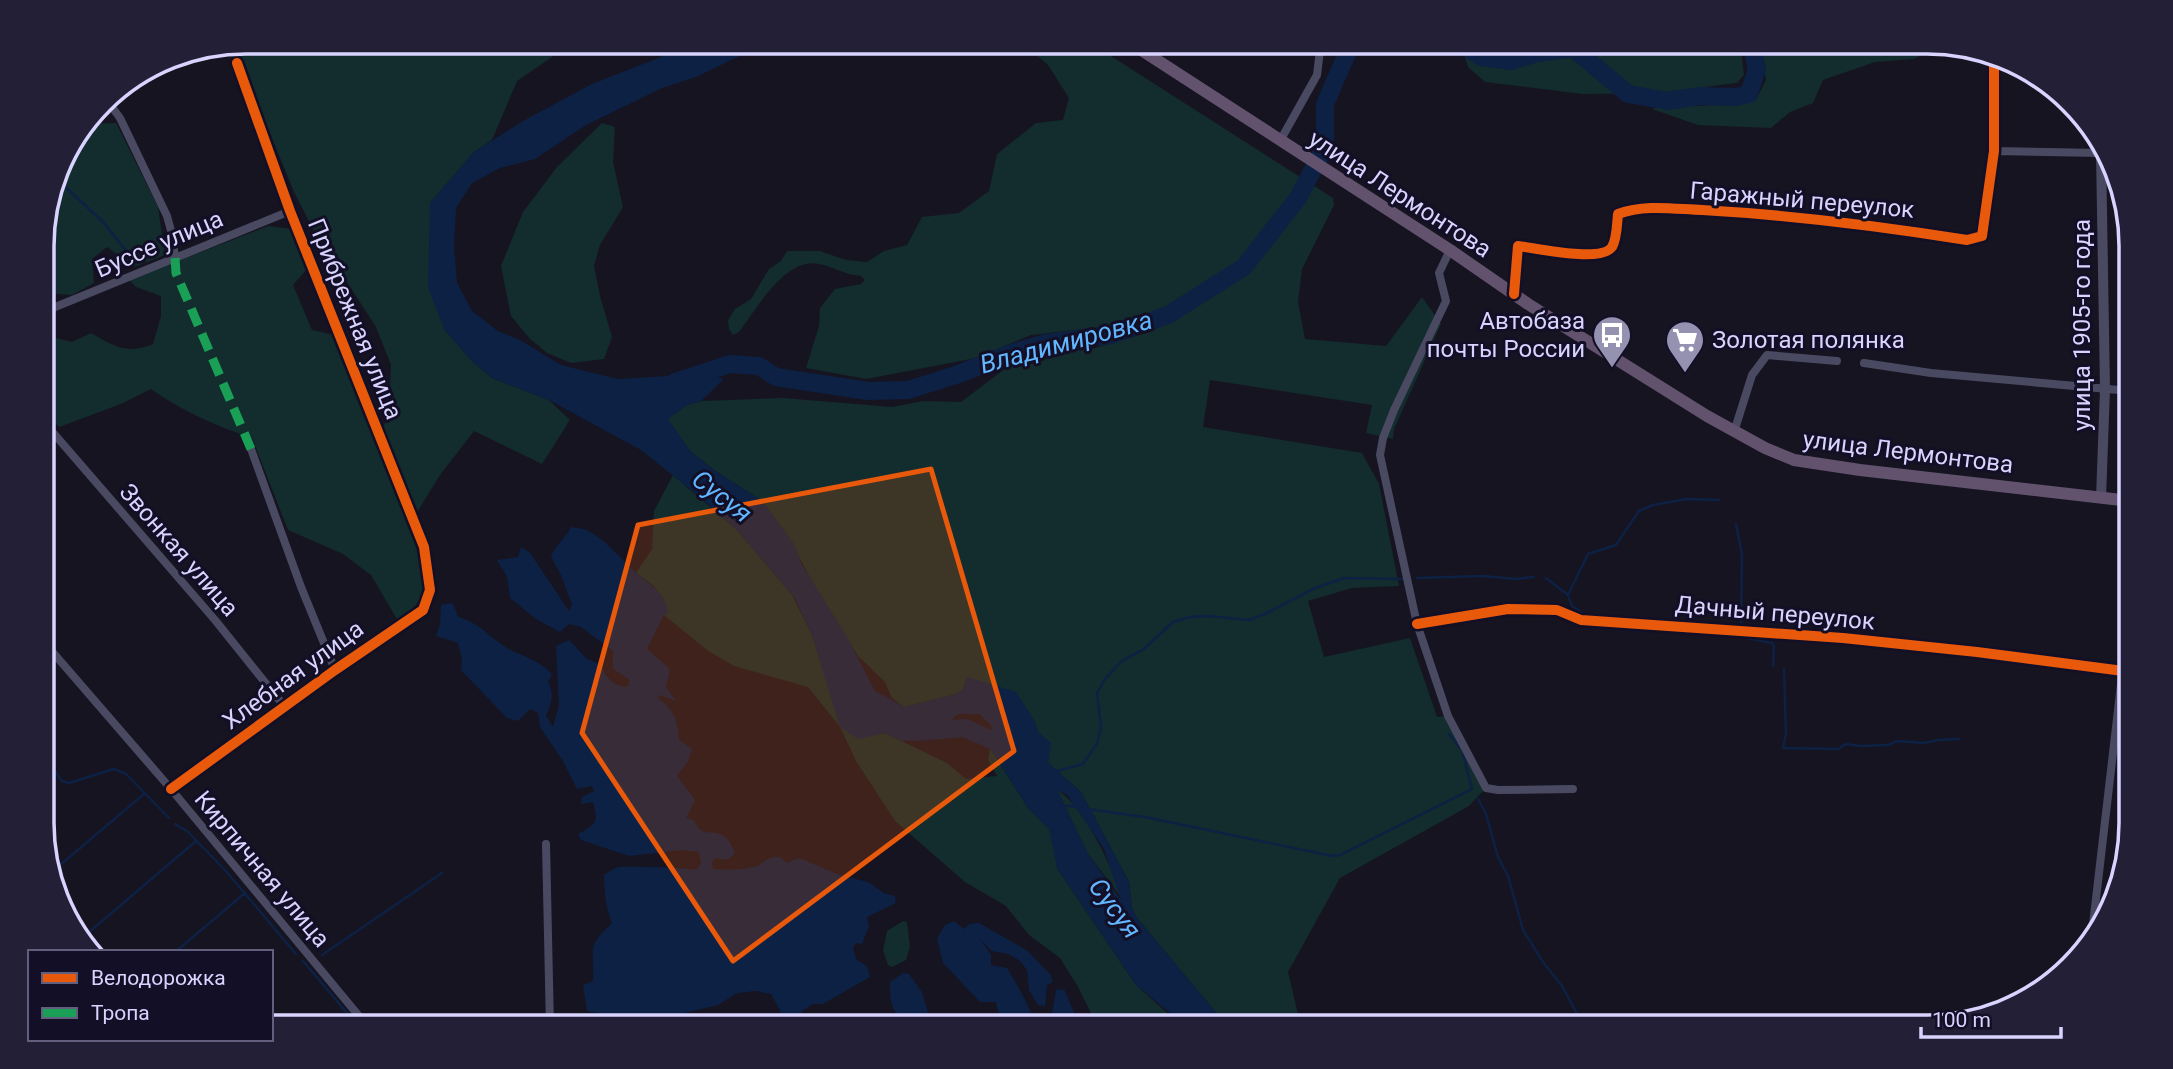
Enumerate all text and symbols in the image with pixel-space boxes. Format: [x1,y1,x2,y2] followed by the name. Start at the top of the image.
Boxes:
[1304,125,1496,263] street label: улица Лермонтова
[1689,176,1915,224] street label: Гаражный переулок
[91,205,227,283] street label: Буссе улица
[302,215,408,423] street label: Прибрежная улица
[2068,219,2096,431] street label: улица 1905-го года
[976,305,1156,379] water label: Владимировка
[1427,307,1585,363] place label: Автобаза почты России
[1591,314,1633,369] bus stop icon: Автобаза почты России
[1664,319,1706,374] supermarket icon: Золотая полянка
[1712,326,1905,354] place label: Золотая полянка
[1801,425,2015,479] street label: улица Лермонтова
[686,464,758,528] water label: Сусуя
[114,478,244,622] street label: Звонкая улица
[1674,590,1876,636] street label: Дачный переулок
[217,615,369,735] street label: Хлебная улица
[189,785,335,953] street label: Кирпичная улица
[1083,872,1147,944] water label: Сусуя
[28,950,273,1041] legend
[91,966,226,990] text: Велодорожка
[1921,996,2061,1040] scale bar
[91,1001,150,1025] text: Тропа
[1932,1008,1991,1032] text: 100 m

